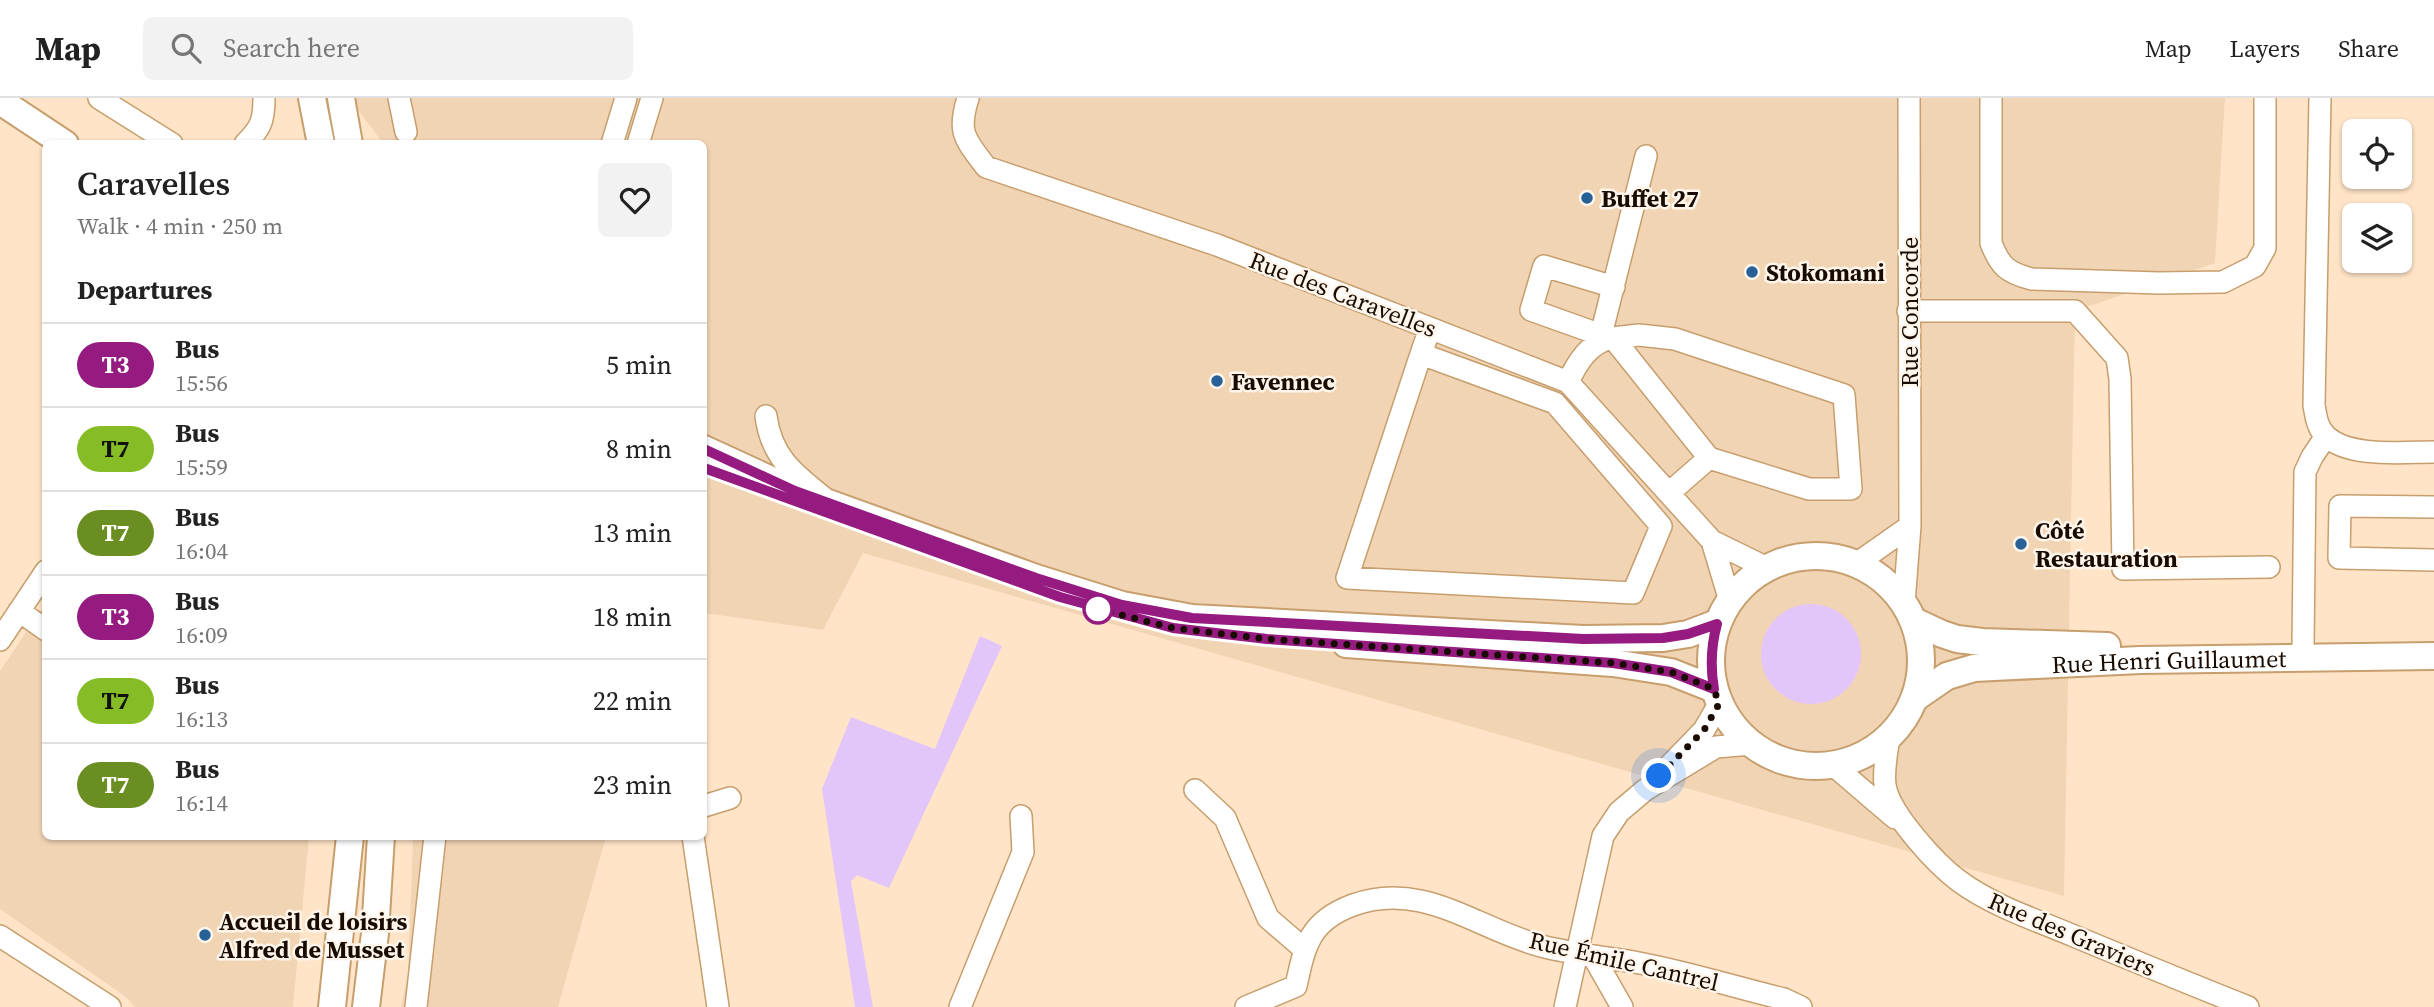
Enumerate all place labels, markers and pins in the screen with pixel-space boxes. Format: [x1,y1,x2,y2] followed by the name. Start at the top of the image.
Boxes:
[1601,182,1699,215] place label: Buffet 27
[1579,190,1595,206] marker: Buffet 27
[1766,256,1885,289] place label: Stokomani
[1744,264,1760,280] marker: Stokomani
[1231,365,1335,398] place label: Favennec
[1209,373,1225,389] marker: Favennec
[2035,514,2178,575] place label: Côté Restauration
[2013,536,2029,552] marker: Côté Restauration
[1083,594,1113,624] unlabelled marker
[219,905,408,966] place label: Accueil de loisirs Alfred de Musset
[197,927,213,943] marker: Accueil de loisirs Alfred de Musset

